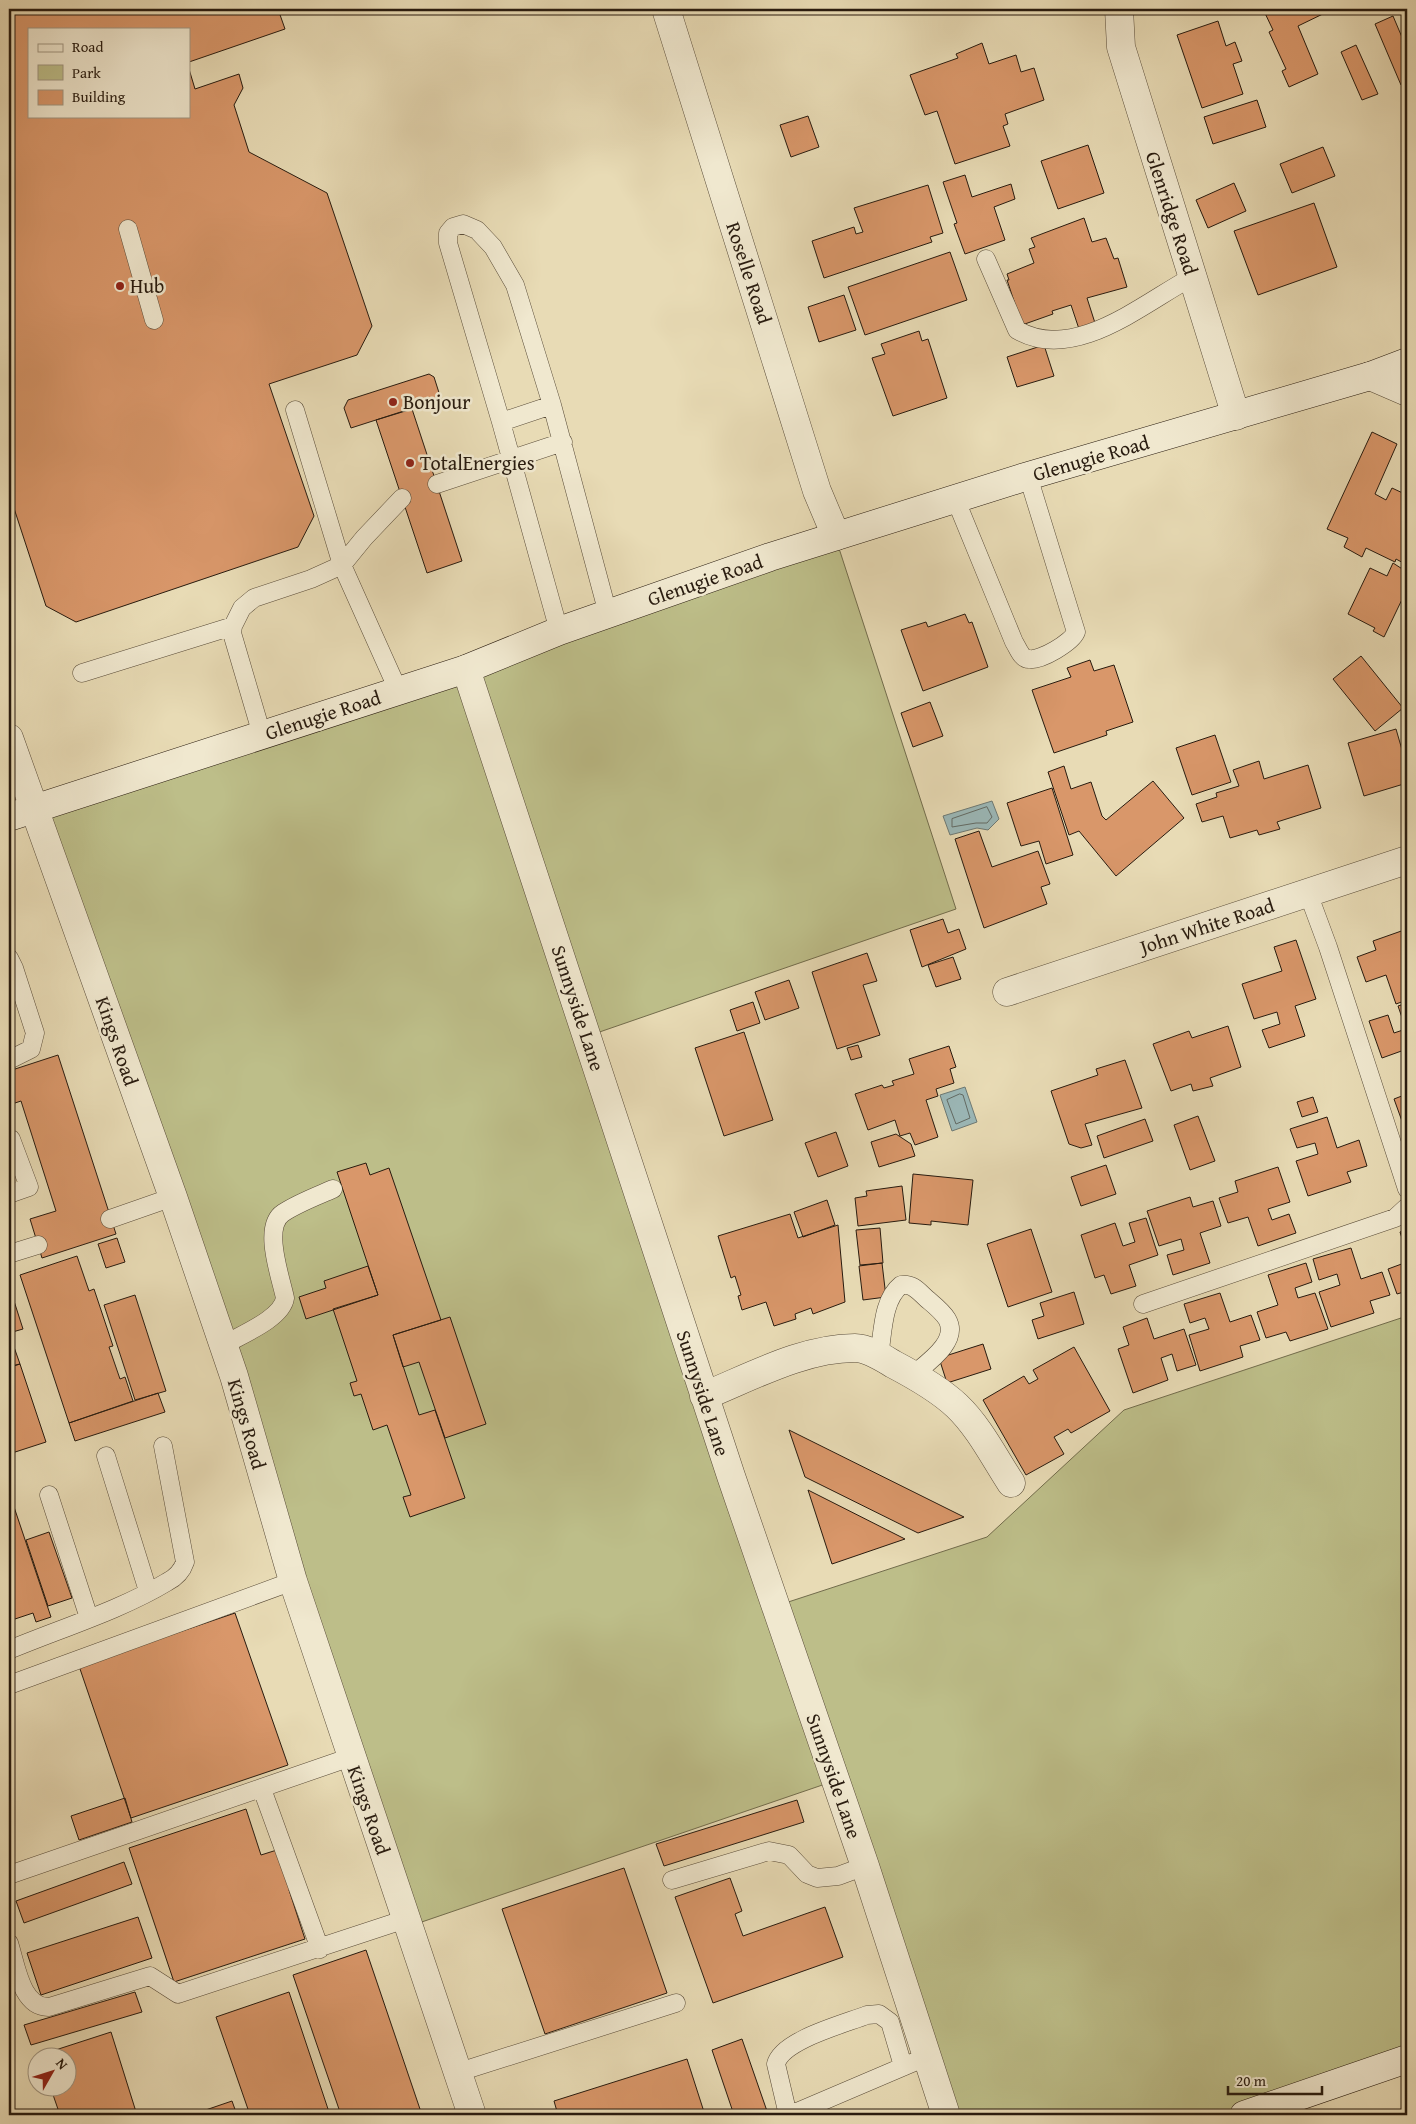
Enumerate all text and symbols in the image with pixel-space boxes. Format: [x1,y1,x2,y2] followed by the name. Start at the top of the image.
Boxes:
[28,28,190,118] legend
[72,36,103,57] text: Road
[72,62,101,83] text: Park
[72,86,126,107] text: Building
[1139,147,1206,279] street label: Glenridge Road
[719,218,780,328] street label: Roselle Road
[130,271,164,300] place label: Hub
[114,280,126,292] marker: Hub
[403,387,470,416] place label: Bonjour
[387,396,399,408] marker: Bonjour
[1029,427,1153,488] street label: Glenugie Road
[420,448,535,477] place label: TotalEnergies
[404,457,416,469] marker: TotalEnergies
[643,546,767,613] street label: Glenugie Road
[261,682,385,747] street label: Glenugie Road
[1133,890,1278,962] street label: John White Road
[544,941,612,1075] street label: Sunnyside Lane
[89,992,146,1090] street label: Kings Road
[669,1326,737,1460] street label: Sunnyside Lane
[221,1375,274,1473] street label: Kings Road
[799,1709,869,1842] street label: Sunnyside Lane
[341,1761,398,1859] street label: Kings Road
[28,2046,78,2096] north arrow
[51,2054,73,2074] text: N
[1228,2064,1322,2096] scale bar
[1236,2070,1267,2091] text: 20 m

